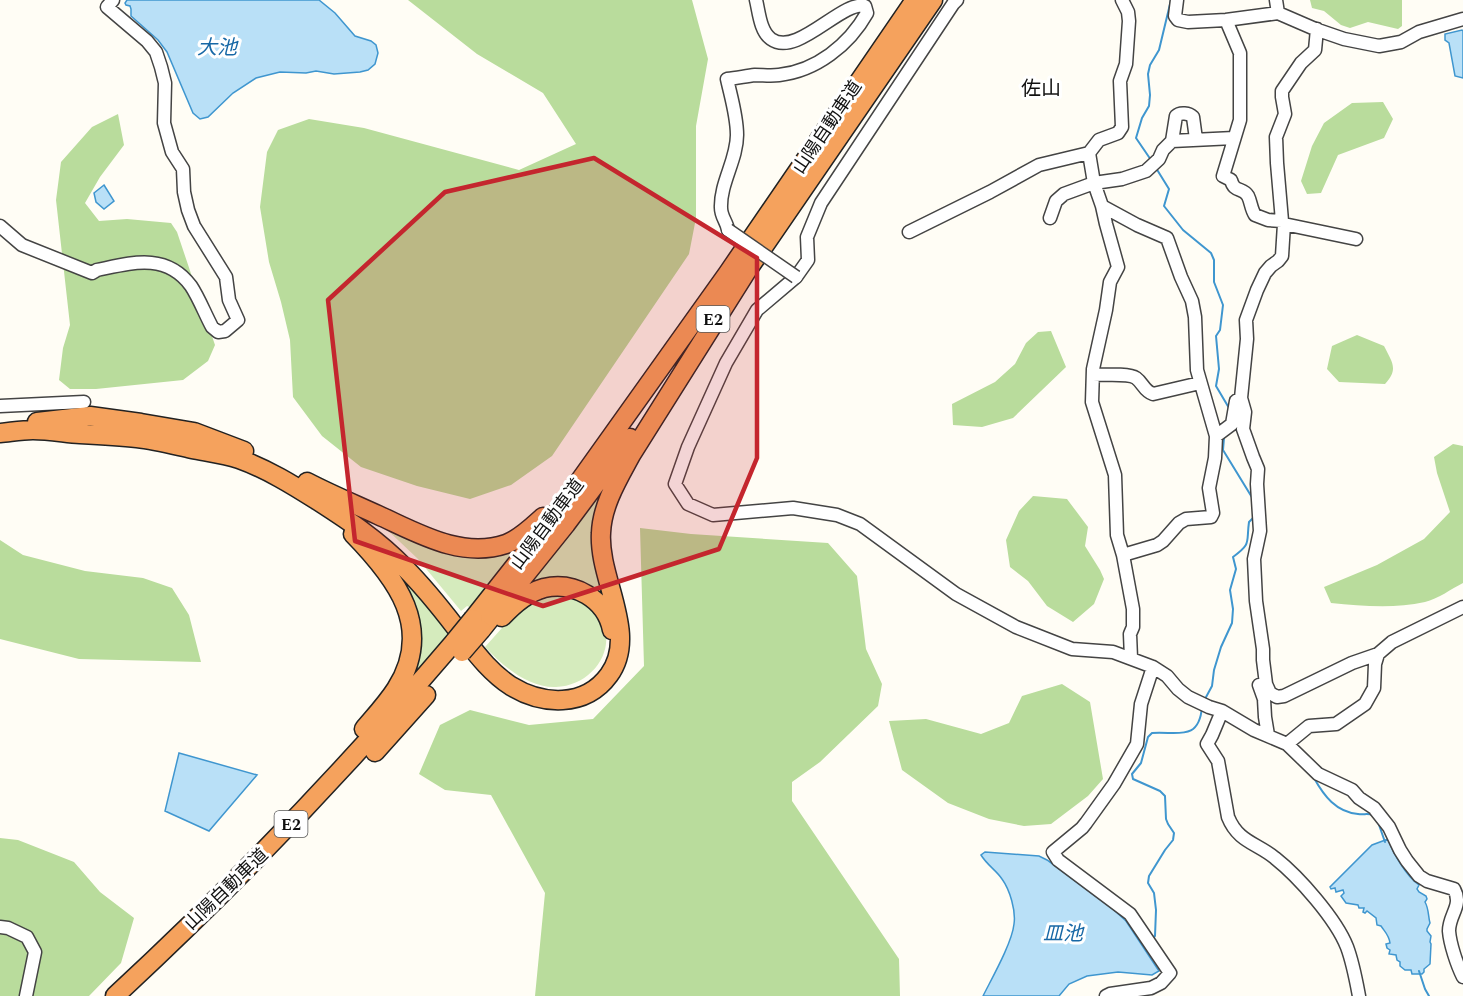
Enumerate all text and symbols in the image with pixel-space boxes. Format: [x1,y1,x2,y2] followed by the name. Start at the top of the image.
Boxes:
[197,33,239,63] water label: 大池
[1021,74,1061,104] district label: 佐山
[786,75,869,180] street label: 山陽自動車道
[696,306,730,332] road number: E2
[504,473,591,576] street label: 山陽自動車道
[274,811,308,837] road number: E2
[178,842,275,937] street label: 山陽自動車道
[1043,919,1085,949] water label: 皿池

